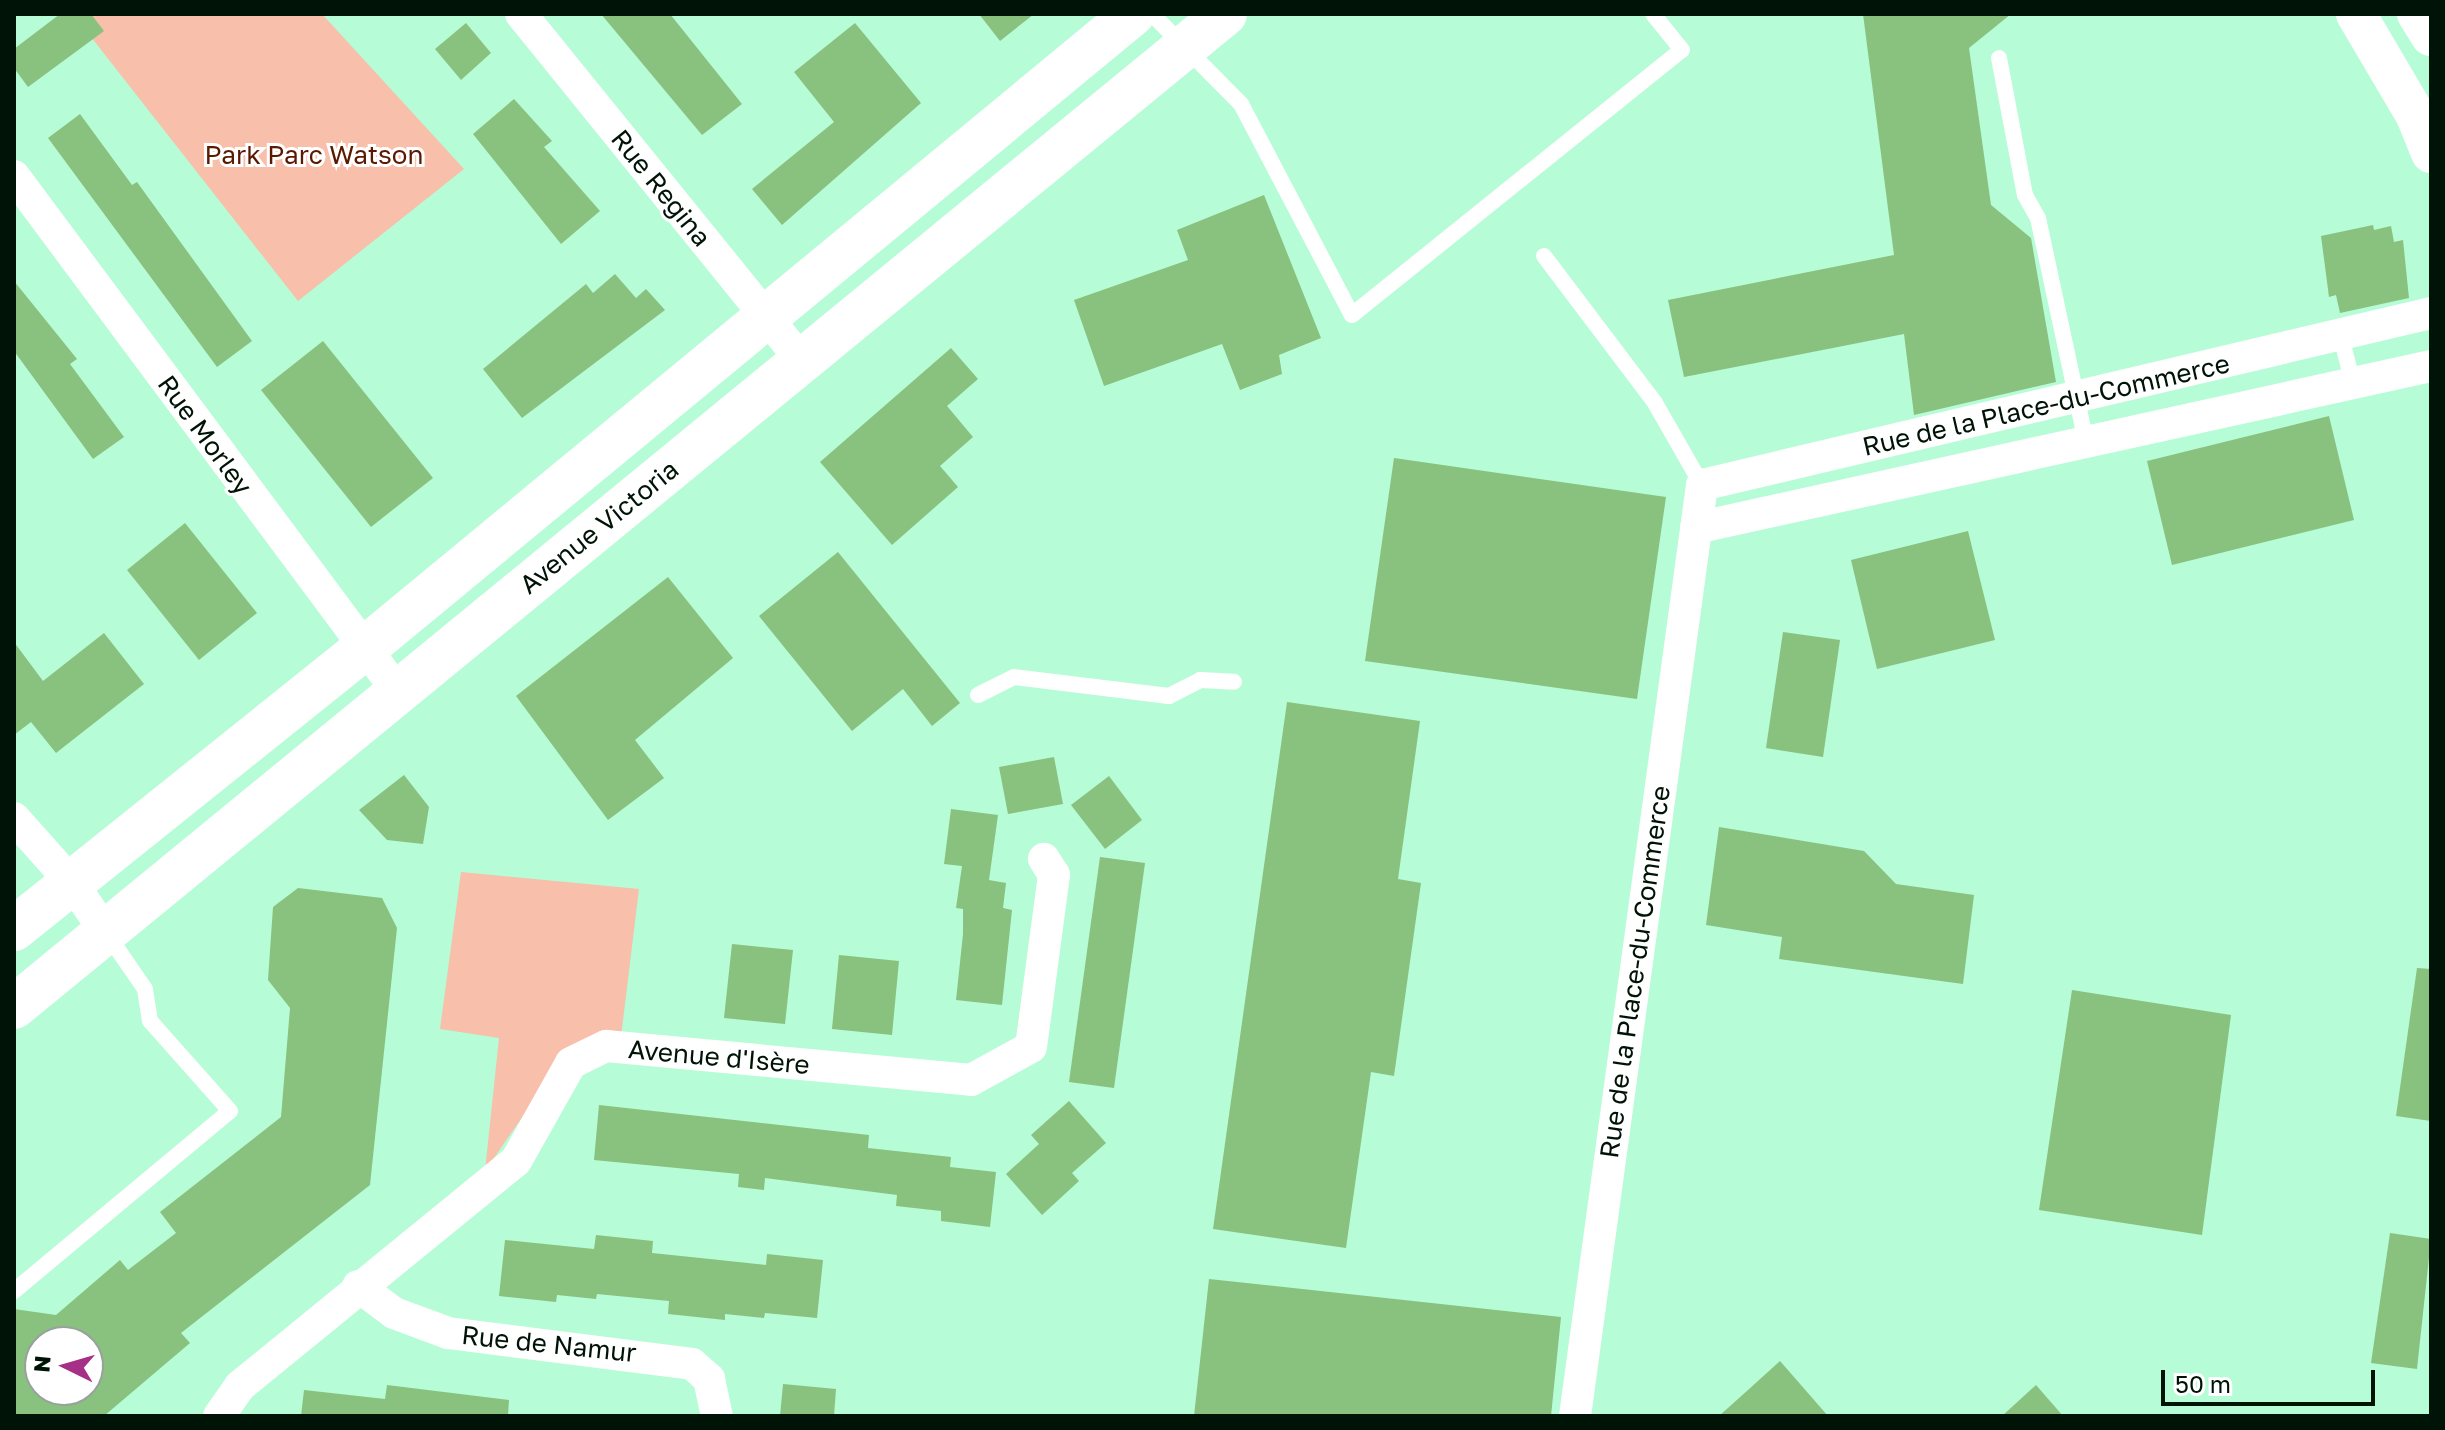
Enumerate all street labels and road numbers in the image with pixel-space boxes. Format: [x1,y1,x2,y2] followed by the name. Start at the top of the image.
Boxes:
[605,124,717,252] street label: Rue Regina
[1859,348,2233,462] street label: Rue de la Place-du-Commerce
[151,369,259,501] street label: Rue Morley
[514,454,684,600] street label: Avenue Victoria
[1593,784,1677,1160] street label: Rue de la Place-du-Commerce
[627,1034,811,1080] street label: Avenue d'Isère
[460,1319,638,1369] street label: Rue de Namur

